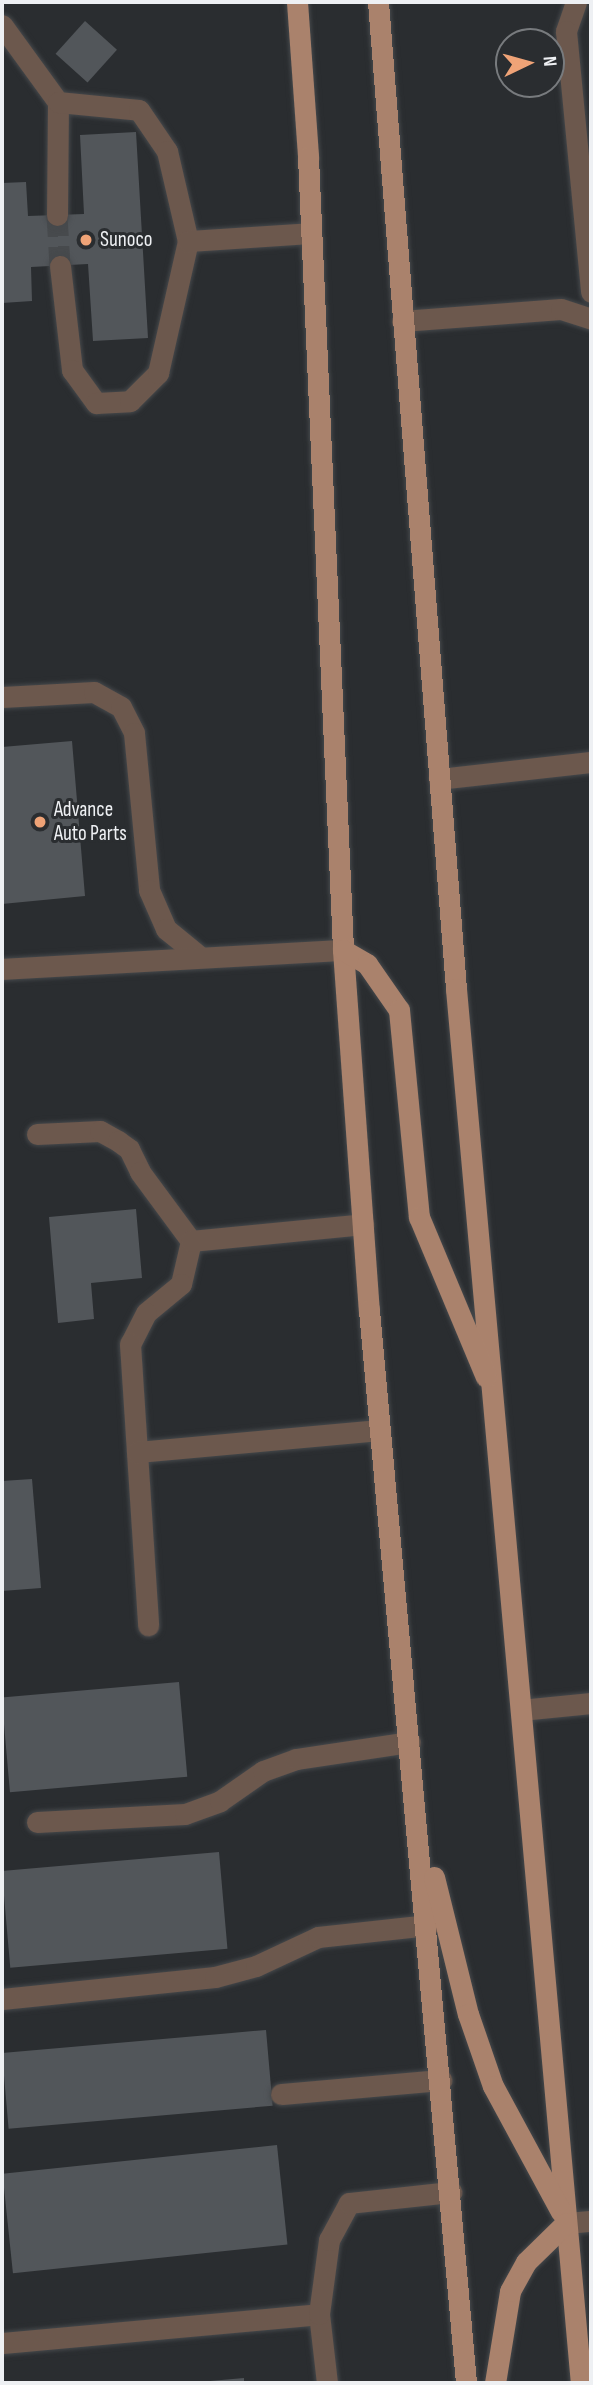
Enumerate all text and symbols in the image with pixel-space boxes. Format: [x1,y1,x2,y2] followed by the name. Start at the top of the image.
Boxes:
[495,28,565,98] north arrow
[538,55,561,67] text: N
[100,227,152,253] place label: Sunoco
[78,232,94,248] marker: Sunoco
[54,797,127,847] place label: Advance Auto Parts
[32,814,48,830] marker: Advance Auto Parts

